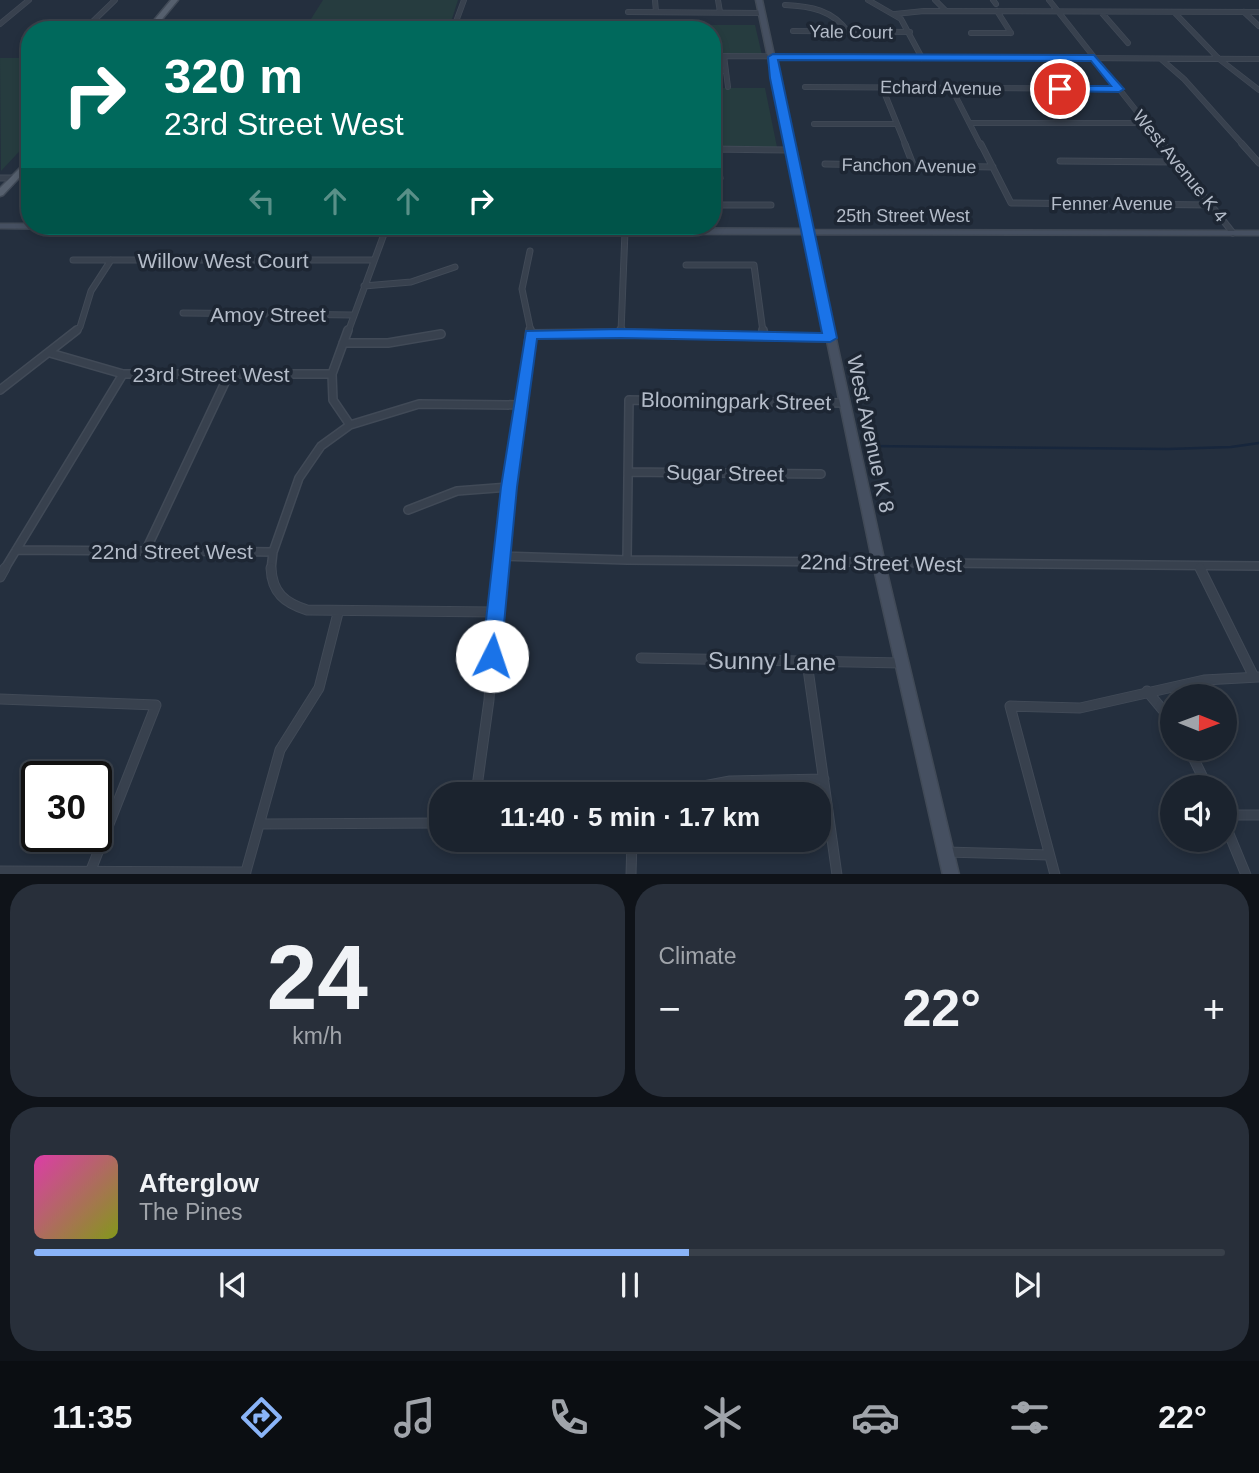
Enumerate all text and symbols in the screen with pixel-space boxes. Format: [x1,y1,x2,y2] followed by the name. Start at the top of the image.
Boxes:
[809,21,893,43] street label: Yale Court
[49,49,140,140] icon: right
[164,49,303,103] text: 320 m
[1030,59,1090,119] pin
[1041,70,1079,108] icon: arrive
[880,77,1002,99] street label: Echard Avenue
[164,106,404,142] text: 23rd Street West
[1129,106,1231,226] street label: West Avenue K 4
[841,155,977,177] street label: Fanchon Avenue
[243,182,281,220] icon: left
[316,182,354,220] icon: ahead
[389,182,427,220] icon: ahead
[462,182,500,220] icon: right
[1051,194,1173,214] street label: Fenner Avenue
[836,206,970,226] street label: 25th Street West
[137,249,309,272] street label: Willow West Court
[210,303,326,326] street label: Amoy Street
[843,353,899,515] street label: West Avenue K 8
[132,363,290,386] street label: 23rd Street West
[641,388,831,414] street label: Bloomingpark Street
[666,460,784,486] street label: Sugar Street
[91,540,253,563] street label: 22nd Street West
[800,550,962,576] street label: 22nd Street West
[455,619,529,693] position arrow
[708,646,836,676] street label: Sunny Lane
[1160,684,1237,761] north arrow
[1160,684,1237,852] map controls
[21,761,112,852] speed limit sign: 30
[1160,775,1237,852] button: sound
[500,802,760,832] text: 11:40 · 5 min · 1.7 km
[267,927,368,1028] text: 24
[659,943,736,969] text: Climate
[902,979,981,1037] text: 22°
[659,988,681,1030] text: −
[1203,988,1225,1030] text: +
[292,1023,342,1049] text: km/h
[139,1168,259,1198] text: Afterglow
[139,1199,243,1225] text: The Pines
[214,1266,252,1304] icon: previous
[611,1266,649,1304] icon: pause
[1008,1266,1046,1304] icon: next
[237,1393,286,1442] icon: directions
[390,1393,439,1442] icon: music
[544,1393,593,1442] icon: phone
[698,1393,747,1442] icon: climate
[851,1393,900,1442] icon: car
[1005,1393,1054,1442] icon: filters
[52,1399,132,1435] text: 11:35
[1158,1399,1207,1435] text: 22°

